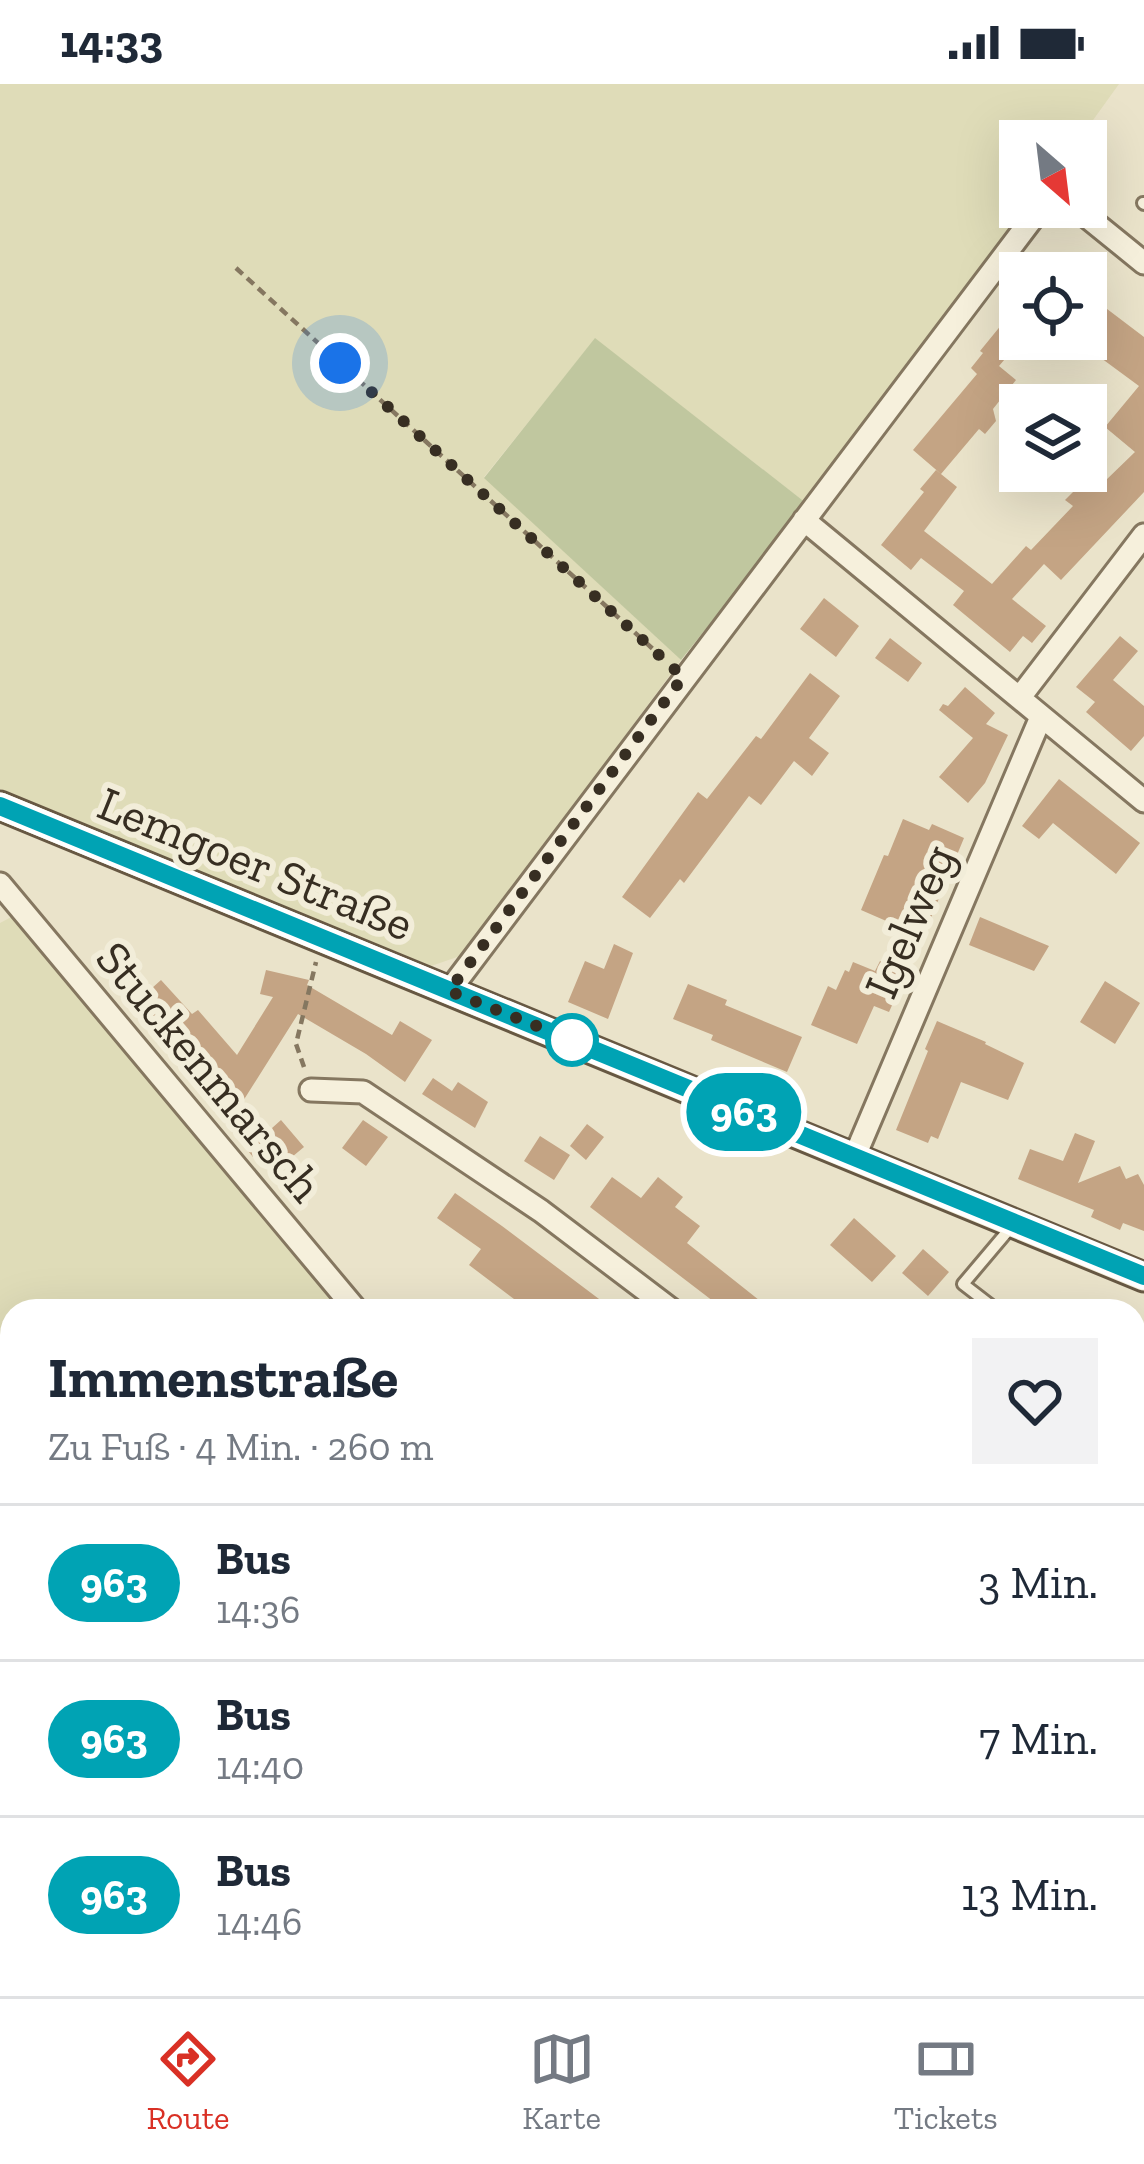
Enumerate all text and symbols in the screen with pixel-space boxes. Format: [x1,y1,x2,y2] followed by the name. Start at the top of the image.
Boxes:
[60,15,163,69] text: 14:33
[999,120,1107,228] north arrow
[999,120,1107,492] map controls
[999,252,1107,360] button: locate
[310,333,370,393] your location
[999,384,1107,492] button: layers
[90,774,422,953] street label: Lemgoer Straße
[852,836,967,1006] street label: Igelweg
[84,930,335,1213] street label: Stuckenmarsch
[547,1015,597,1065] unlabelled marker
[675,1073,813,1151] line badge: 963
[710,1086,778,1137] text: 963
[972,1338,1098,1464] button: heart
[48,1343,398,1412] text: Immenstraße
[48,1423,433,1470] text: Zu Fuß · 4 Min. · 260 m
[216,1532,291,1586] text: Bus
[978,1556,1098,1610] text: 3 Min.
[80,1557,148,1608] text: 963
[216,1586,301,1633] text: 14:36
[216,1688,291,1742] text: Bus
[979,1712,1098,1766] text: 7 Min.
[80,1713,148,1764] text: 963
[216,1742,304,1789] text: 14:40
[216,1844,291,1898] text: Bus
[961,1868,1098,1922] text: 13 Min.
[80,1869,148,1920] text: 963
[216,1898,303,1945] text: 14:46
[146,2026,230,2137] tab: Route
[522,2026,601,2137] tab: Karte
[894,2026,998,2137] tab: Tickets

